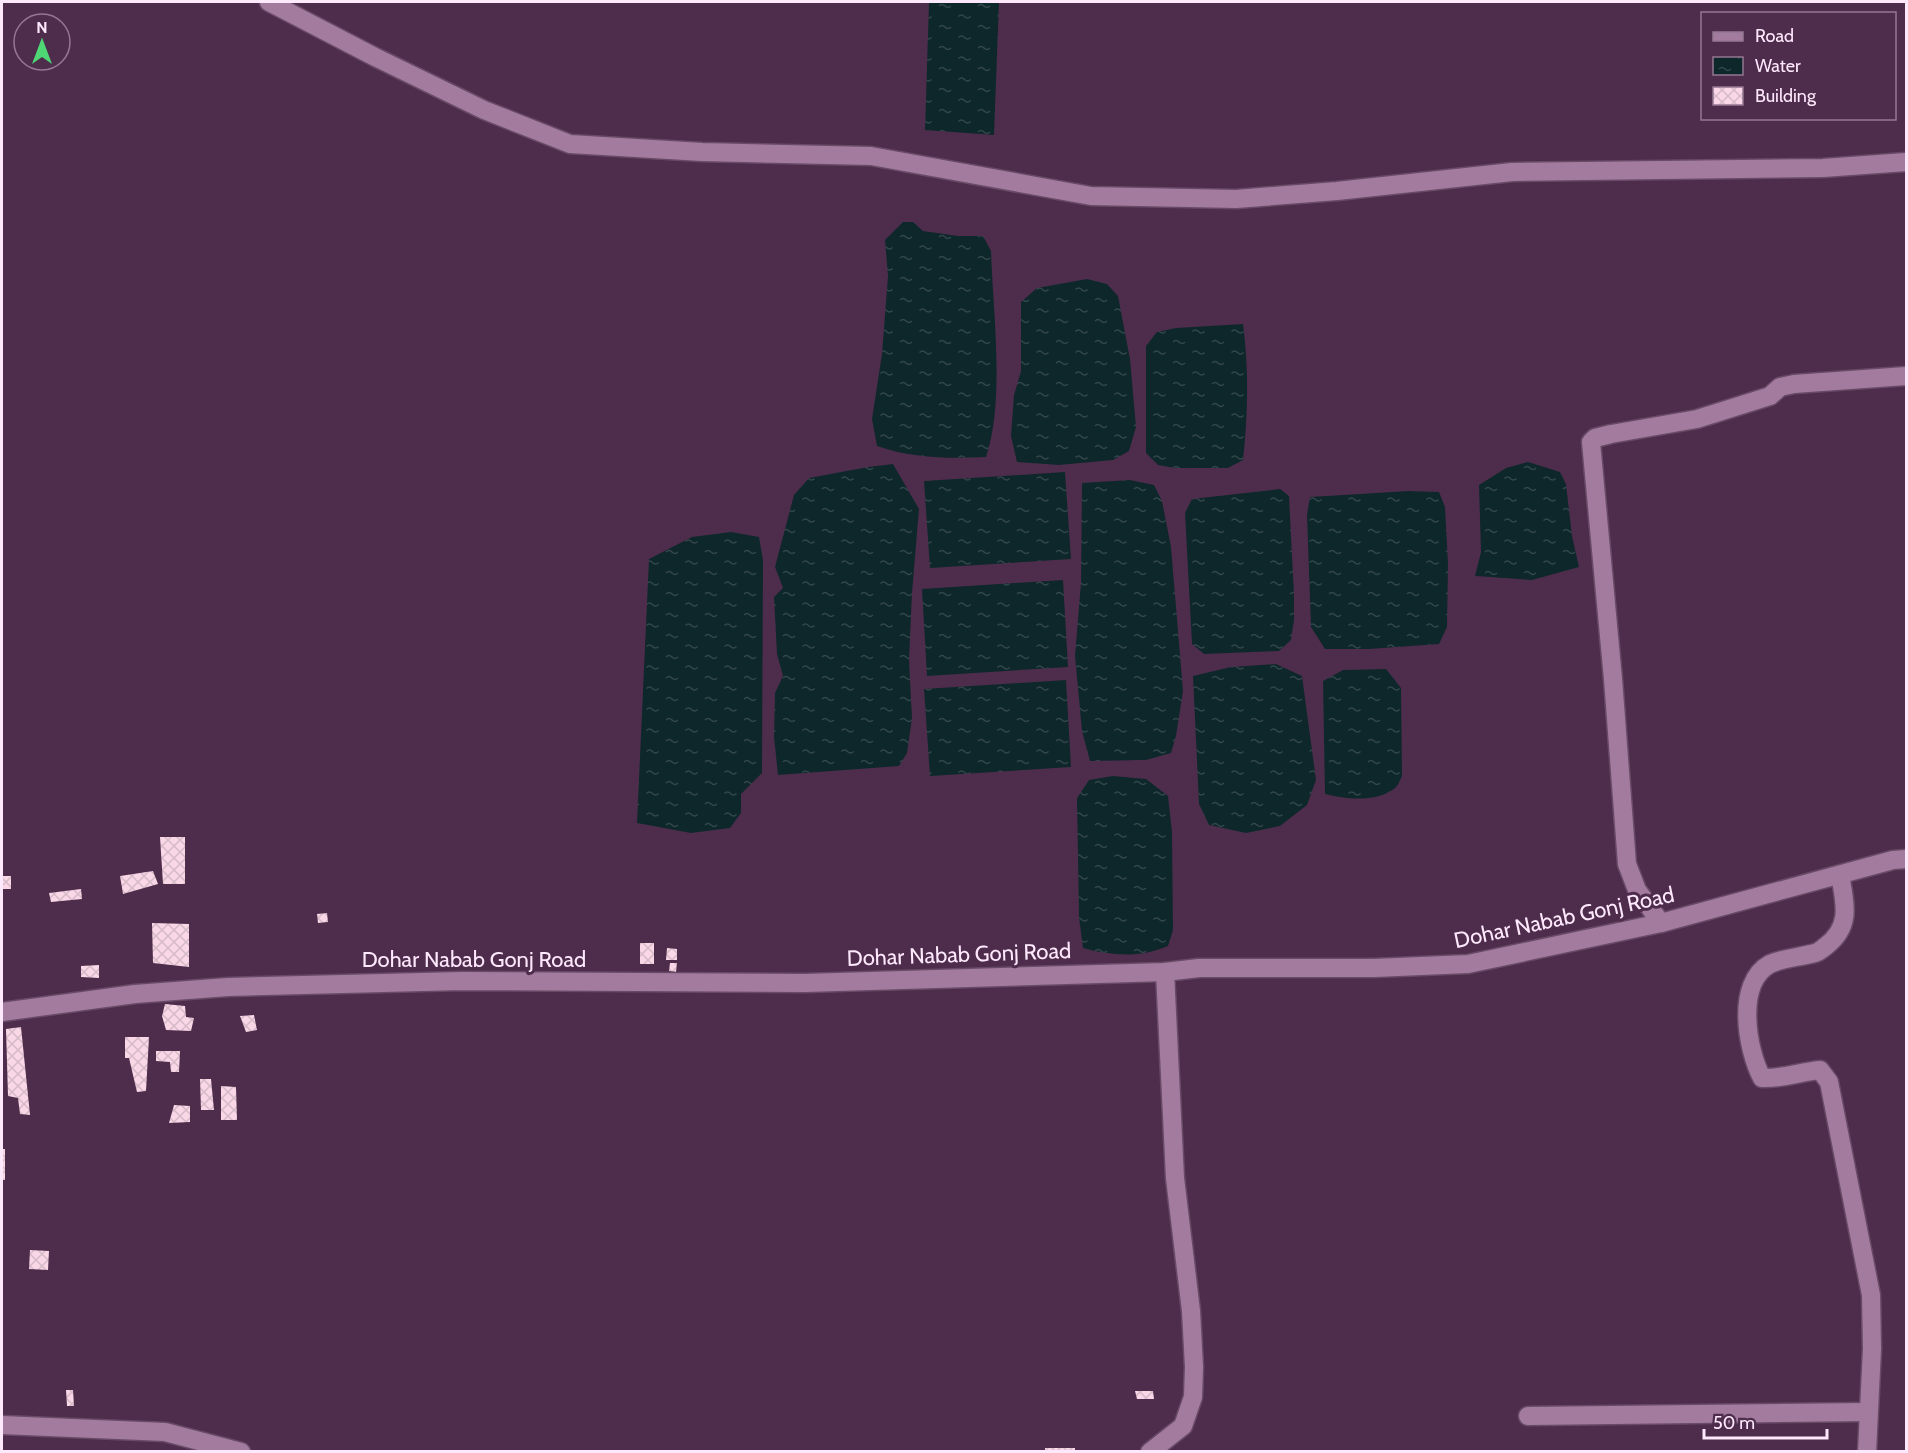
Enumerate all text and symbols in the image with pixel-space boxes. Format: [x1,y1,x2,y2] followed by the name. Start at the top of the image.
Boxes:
[12,12,72,72] north arrow
[1701,12,1896,120] legend
[36,18,48,37] text: N
[1755,25,1794,47] text: Road
[1755,55,1801,77] text: Water
[1755,85,1817,107] text: Building
[1451,881,1677,954] street label: Dohar Nabab Gonj Road
[846,937,1072,972] street label: Dohar Nabab Gonj Road
[362,946,586,973] street label: Dohar Nabab Gonj Road
[1704,1402,1827,1440] scale bar
[1713,1412,1755,1434] text: 50 m

